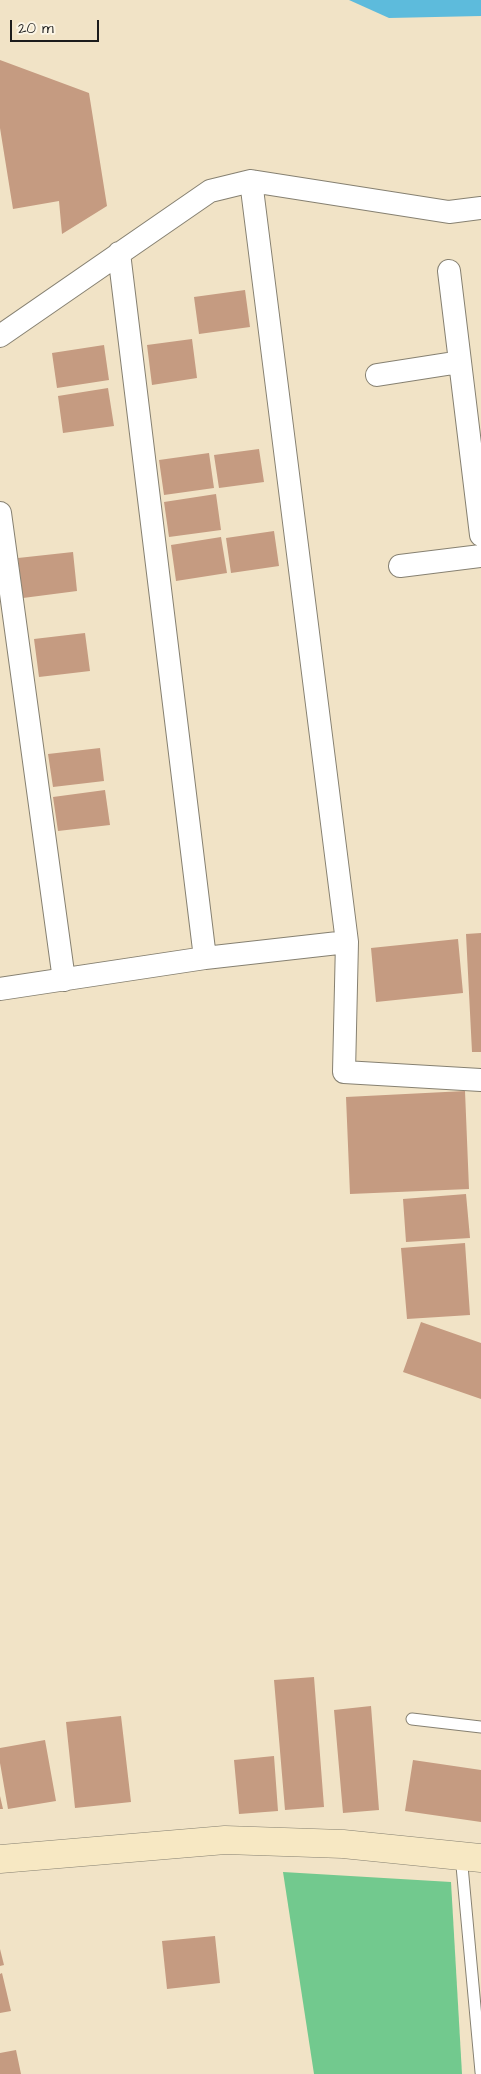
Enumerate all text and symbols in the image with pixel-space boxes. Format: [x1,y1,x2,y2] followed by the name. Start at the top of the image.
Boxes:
[12,10,101,42] scale bar
[18,18,54,39] text: 20 m

